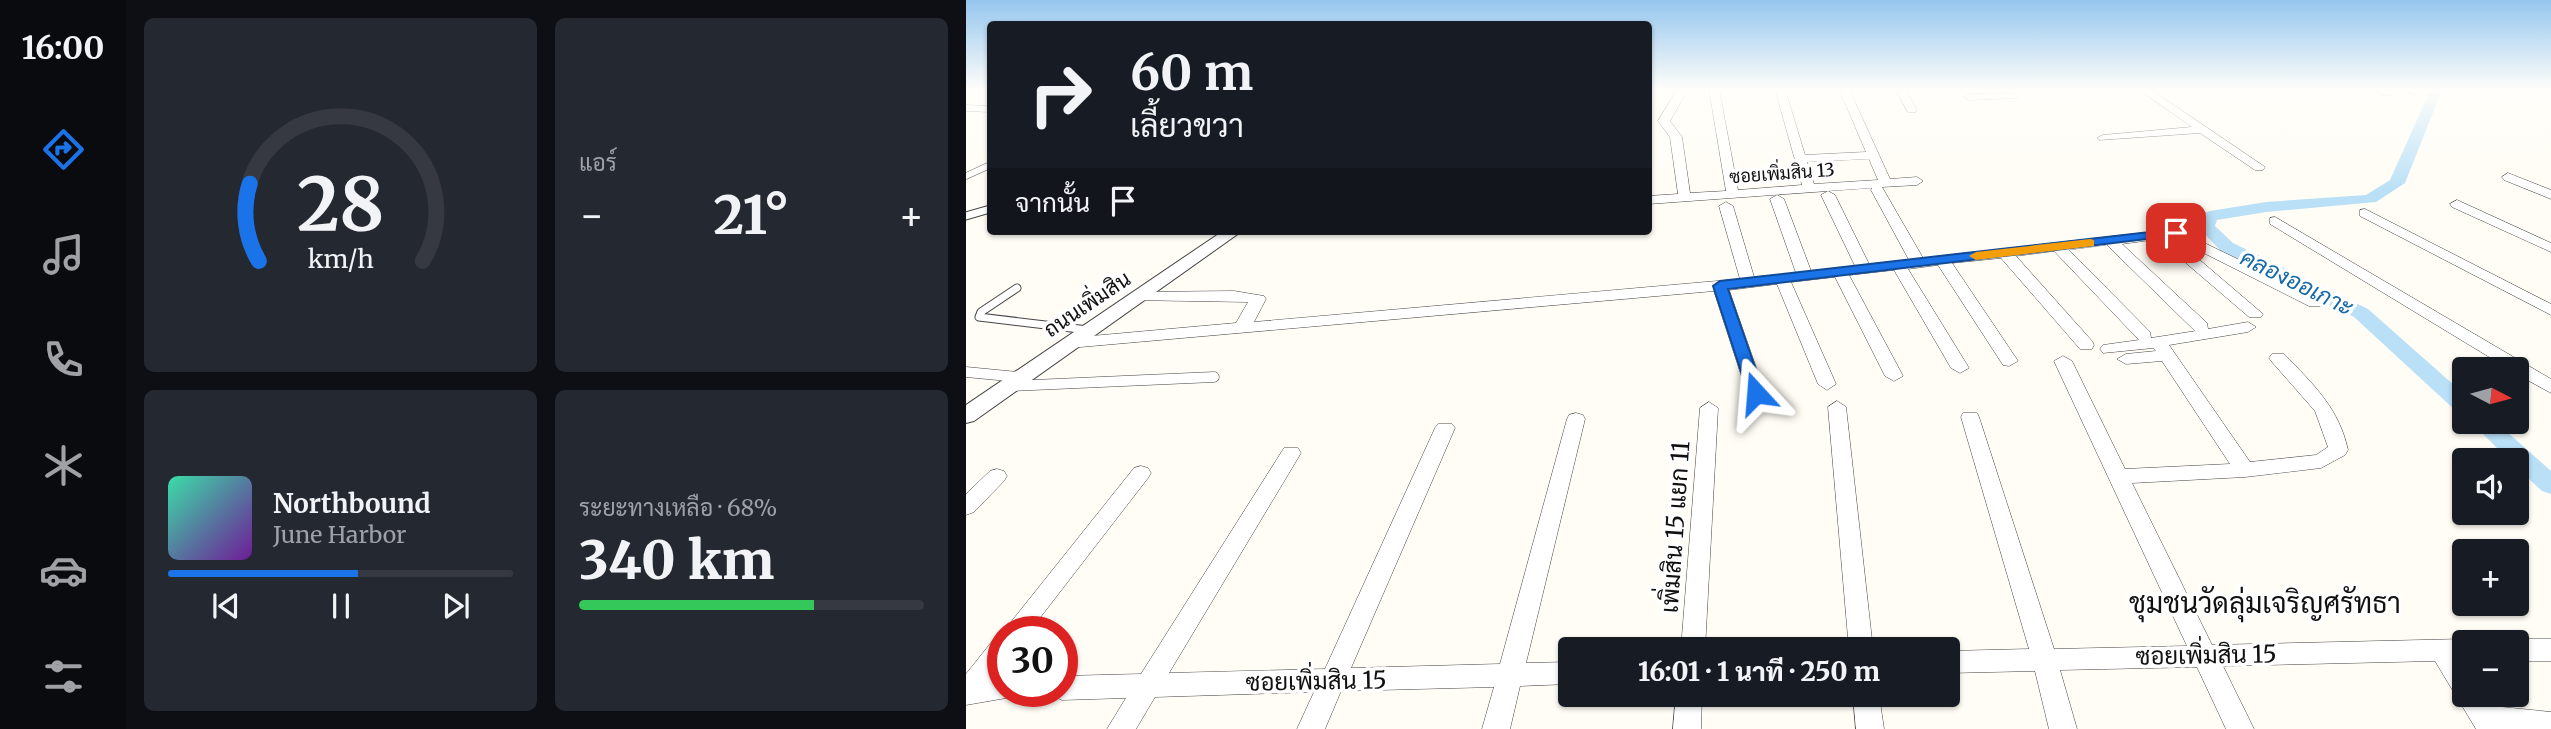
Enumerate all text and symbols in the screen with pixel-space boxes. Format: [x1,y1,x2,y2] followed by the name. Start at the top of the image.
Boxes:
[21,28,105,68] text: 16:00
[1130,42,1253,103] text: 60 m
[1015,49,1106,140] icon: right
[1130,106,1244,146] text: เลี้ยวขวา
[39,125,88,174] icon: directions
[579,148,617,177] text: แอร์
[1728,155,1836,188] street label: ซอยเพิ่มสิน 13
[297,159,384,251] text: 28
[1104,182,1142,220] icon: arrive
[714,183,789,248] text: 21°
[1015,186,1090,219] text: จากนั้น
[579,192,604,239] text: −
[899,192,924,239] text: +
[2146,203,2206,263] pin
[2157,214,2195,252] icon: arrive
[39,230,88,279] icon: music
[2236,242,2359,322] water label: คลองออเกาะ
[307,243,374,275] text: km/h
[1036,261,1136,343] street label: ถนนเพิ่มสิน
[39,335,88,384] icon: phone
[1719,356,1793,430] position arrow
[2452,357,2529,434] north arrow
[2452,357,2529,707] map controls
[1650,440,1696,614] street label: เพิ่มสิน 15 แยก 11
[39,441,88,490] icon: climate
[2452,448,2529,525] button: sound
[273,487,431,520] text: Northbound
[579,493,777,522] text: ระยะทางเหลือ · 68%
[273,520,406,549] text: June Harbor
[579,528,774,593] text: 340 km
[2452,539,2529,616] button: +
[39,546,88,595] icon: car
[2129,585,2401,623] district label: ชุมชนวัดลุ่มเจริญศรัทธา
[207,587,245,625] icon: previous
[322,587,360,625] icon: pause
[437,587,475,625] icon: next
[987,616,1078,707] speed limit sign: 30
[2452,630,2529,707] button: −
[2135,634,2277,672] street label: ซอยเพิ่มสิน 15
[39,652,88,701] icon: filters
[1638,655,1880,688] text: 16:01 · 1 นาที · 250 m
[1245,660,1387,698] street label: ซอยเพิ่มสิน 15

